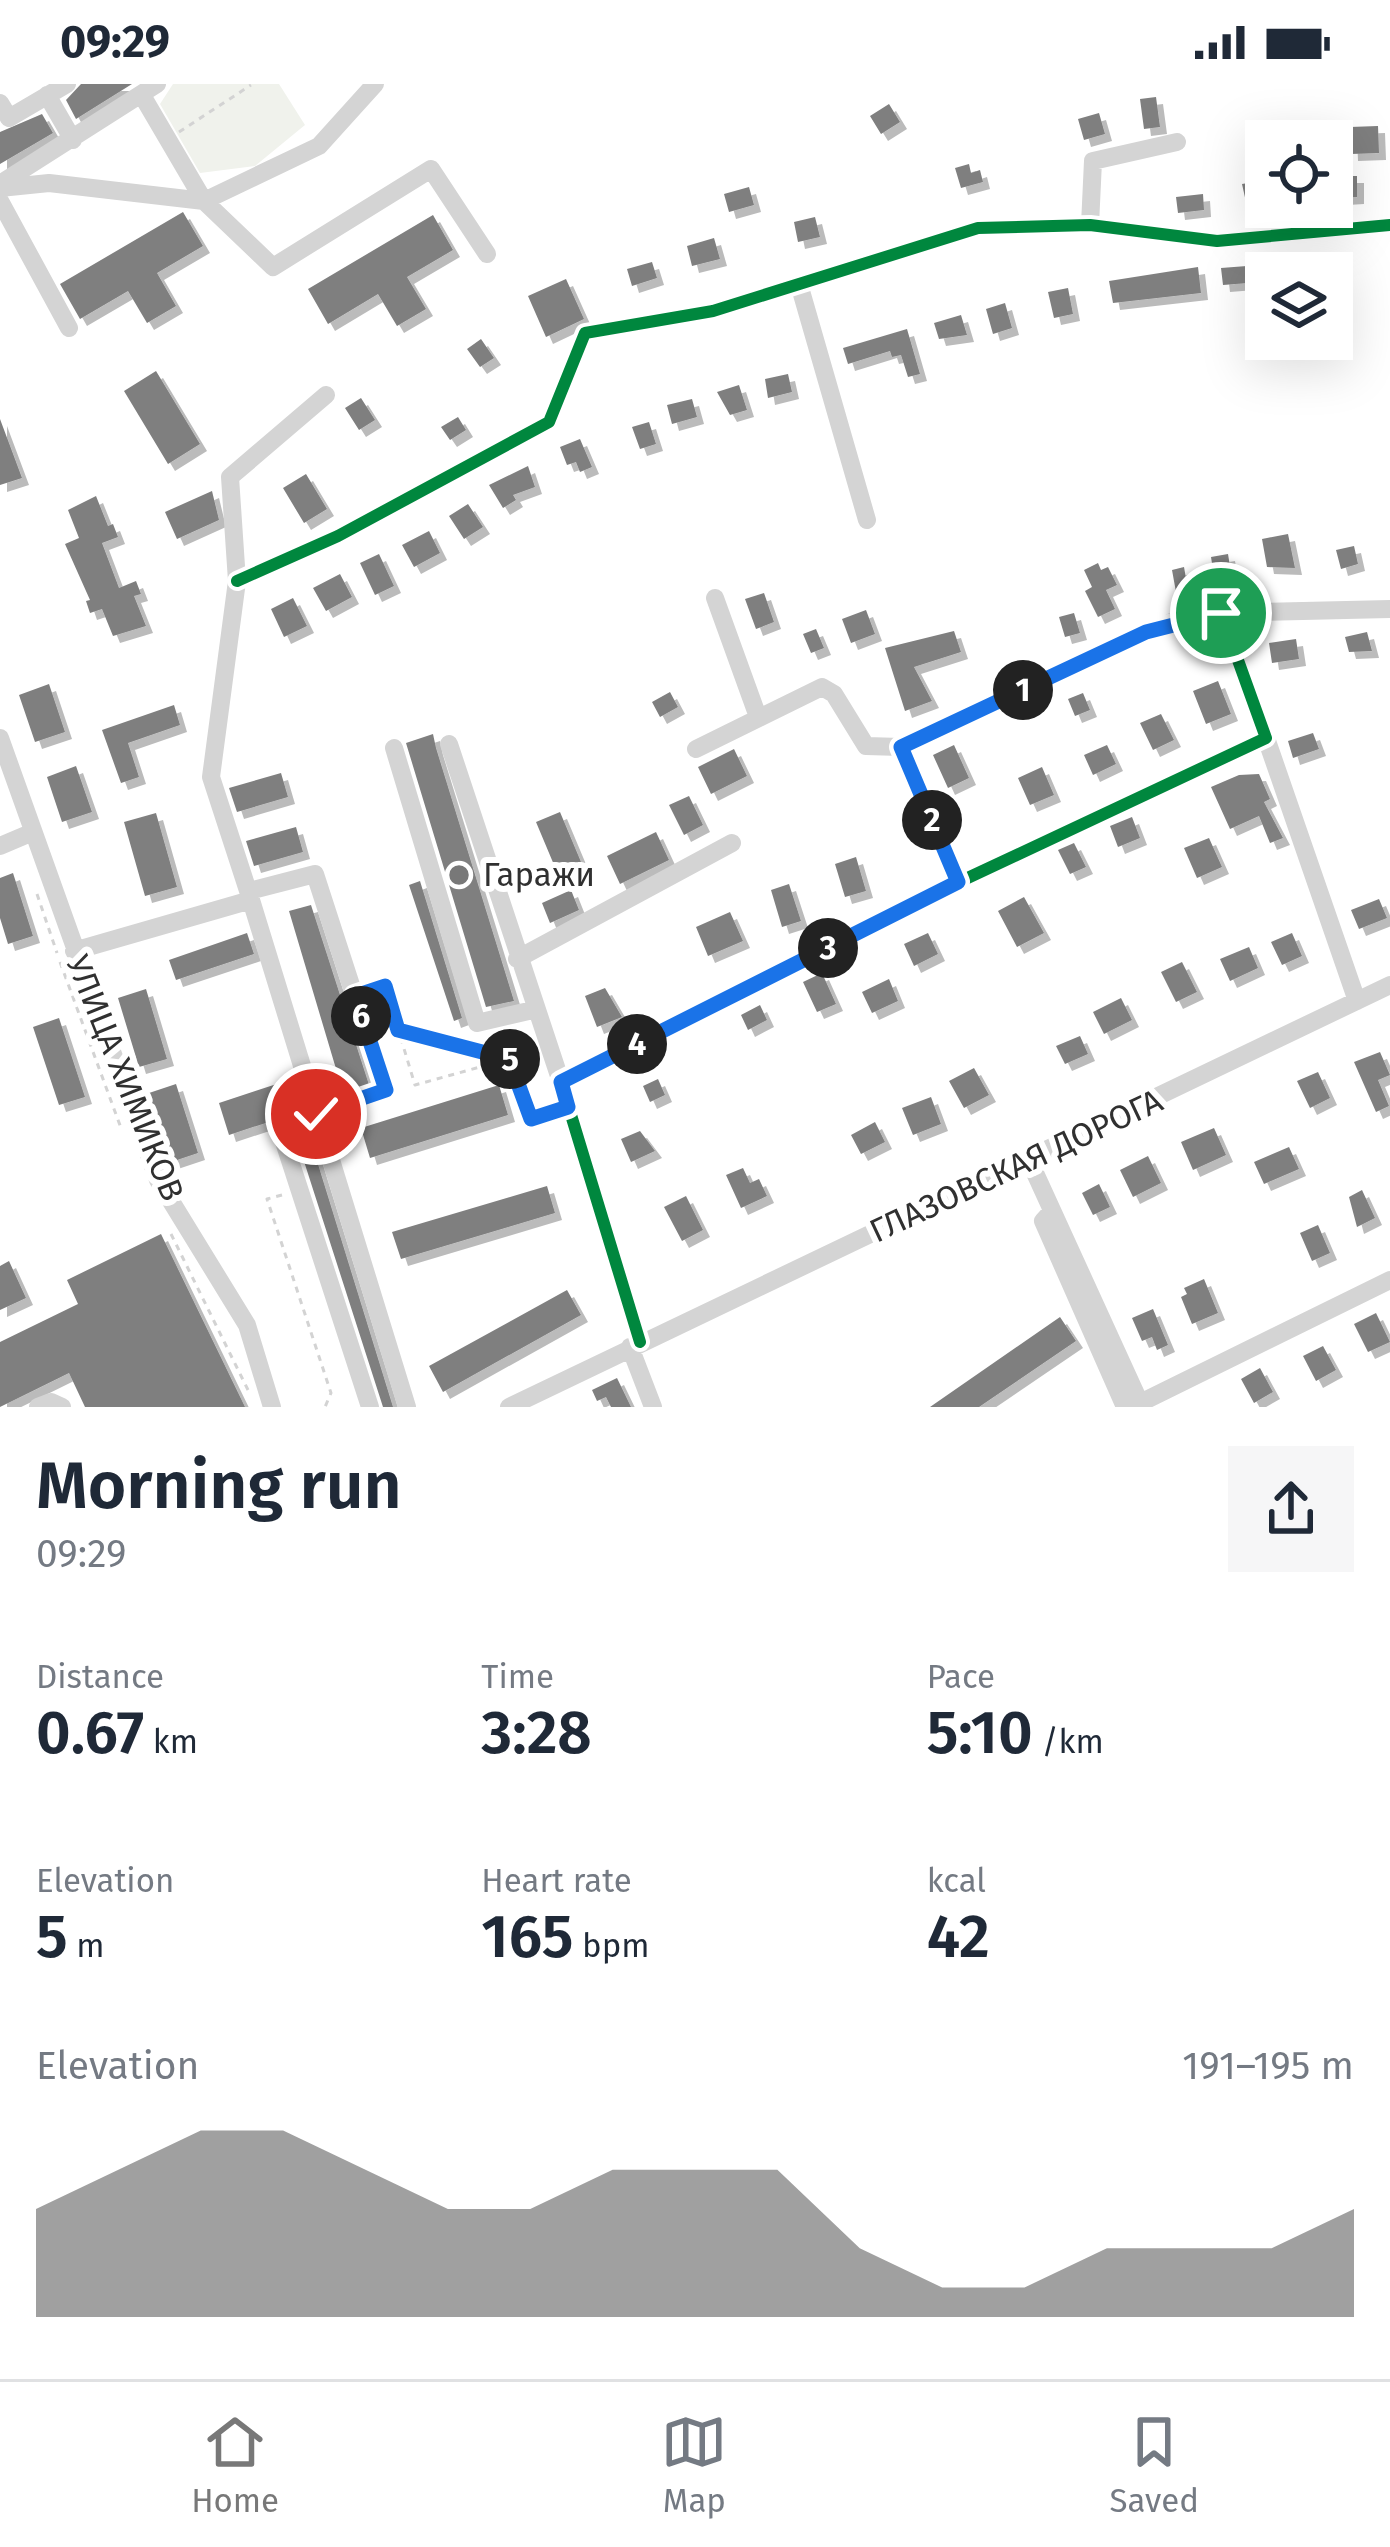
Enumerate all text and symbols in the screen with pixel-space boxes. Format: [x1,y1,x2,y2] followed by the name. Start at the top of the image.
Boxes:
[60,15,170,69] text: 09:29
[1245,120,1353,360] map controls
[1245,120,1353,228] button: locate
[1245,252,1353,360] button: layers
[1170,562,1272,664] pin
[1188,580,1254,646] icon: arrive
[993,660,1053,720] pin: 1
[1015,670,1031,710] text: 1
[902,790,962,850] pin: 2
[923,800,941,840] text: 2
[483,855,595,895] place label: Гаражи
[446,862,472,888] marker: Гаражи
[798,918,858,978] pin: 3
[819,928,837,968] text: 3
[57,949,193,1207] street label: УЛИЦА ХИМИКОВ
[331,986,391,1046] pin: 6
[352,996,370,1036] text: 6
[607,1014,667,1074] pin: 4
[628,1024,646,1064] text: 4
[480,1029,540,1089] pin: 5
[501,1039,519,1079] text: 5
[265,1063,367,1165] pin
[283,1081,349,1147] icon: check
[863,1081,1169,1251] street label: ГЛАЗОВСКАЯ ДОРОГА
[36,1446,402,1525] text: Morning run
[1228,1446,1354,1572] button: share
[36,1531,127,1577] text: 09:29
[36,1657,164,1697] text: Distance
[481,1657,554,1697] text: Time
[927,1657,995,1697] text: Pace
[36,1697,144,1769] text: 0.67
[481,1697,592,1769] text: 3:28
[927,1697,1033,1769] text: 5:10
[144,1722,198,1762] text: km
[1033,1722,1104,1762] text: /km
[36,1861,174,1901] text: Elevation
[481,1861,632,1901] text: Heart rate
[927,1861,986,1901] text: kcal
[36,1901,68,1973] text: 5
[481,1901,573,1973] text: 165
[927,1901,990,1973] text: 42
[68,1926,105,1966] text: m
[573,1926,650,1966] text: bpm
[36,2043,199,2089] text: Elevation
[1182,2043,1354,2089] text: 191–195 m
[191,2409,279,2521] tab: Home
[661,2409,727,2521] tab: Map
[1110,2409,1199,2521] tab: Saved

